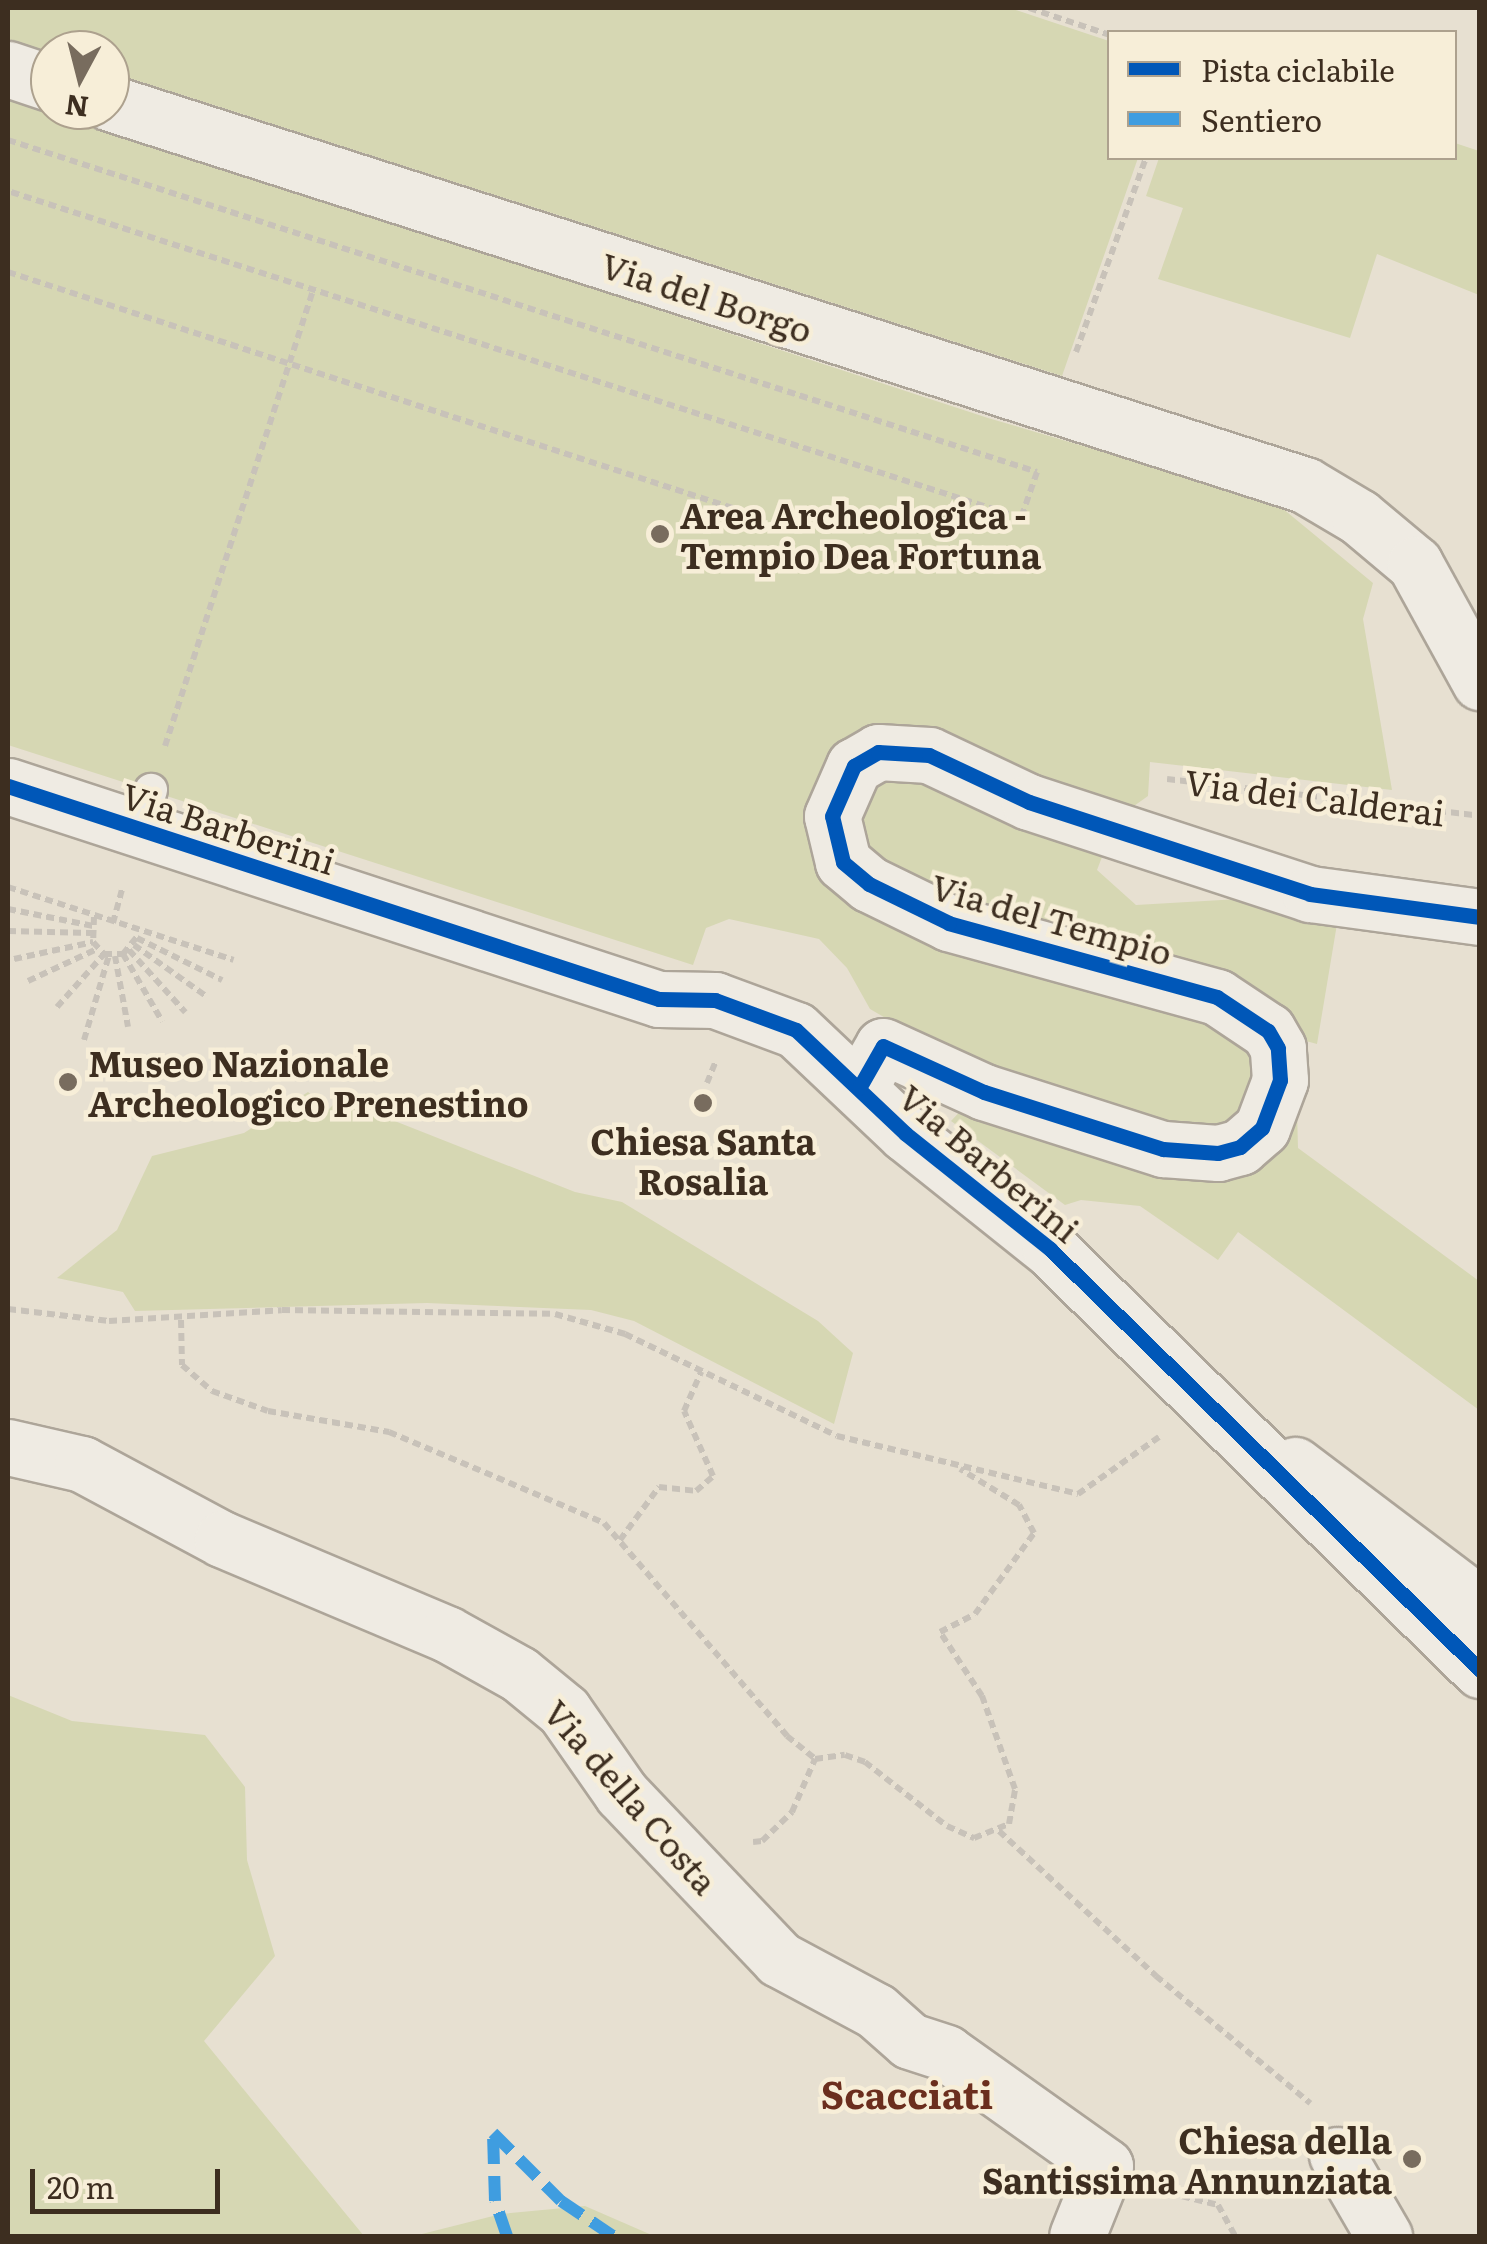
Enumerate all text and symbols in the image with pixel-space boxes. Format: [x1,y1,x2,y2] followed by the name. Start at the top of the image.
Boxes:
[30,30,130,130] north arrow
[1107,30,1457,160] legend
[1201,47,1395,91] text: Pista ciclabile
[62,86,91,130] text: N
[1201,97,1322,141] text: Sentiero
[596,242,818,350] street label: Via del Borgo
[680,493,1041,575] place label: Area Archeologica - Tempio Dea Fortuna
[649,523,671,545] marker: Area Archeologica - Tempio Dea Fortuna
[1183,759,1447,833] street label: Via dei Calderai
[117,773,341,881] street label: Via Barberini
[927,864,1177,972] street label: Via del Tempio
[88,1041,529,1123] place label: Museo Nazionale Archeologico Prenestino
[57,1071,79,1093] marker: Museo Nazionale Archeologico Prenestino
[891,1074,1089,1250] street label: Via Barberini
[692,1092,714,1114] marker: Chiesa Santa Rosalia
[590,1119,816,1201] place label: Chiesa Santa Rosalia
[536,1690,728,1902] street label: Via della Costa
[821,2070,993,2116] district label: Scacciati
[982,2118,1392,2200] place label: Chiesa della Santissima Annunziata
[1401,2148,1423,2170] marker: Chiesa della Santissima Annunziata
[35,2149,225,2211] scale bar
[47,2164,115,2208] text: 20 m

